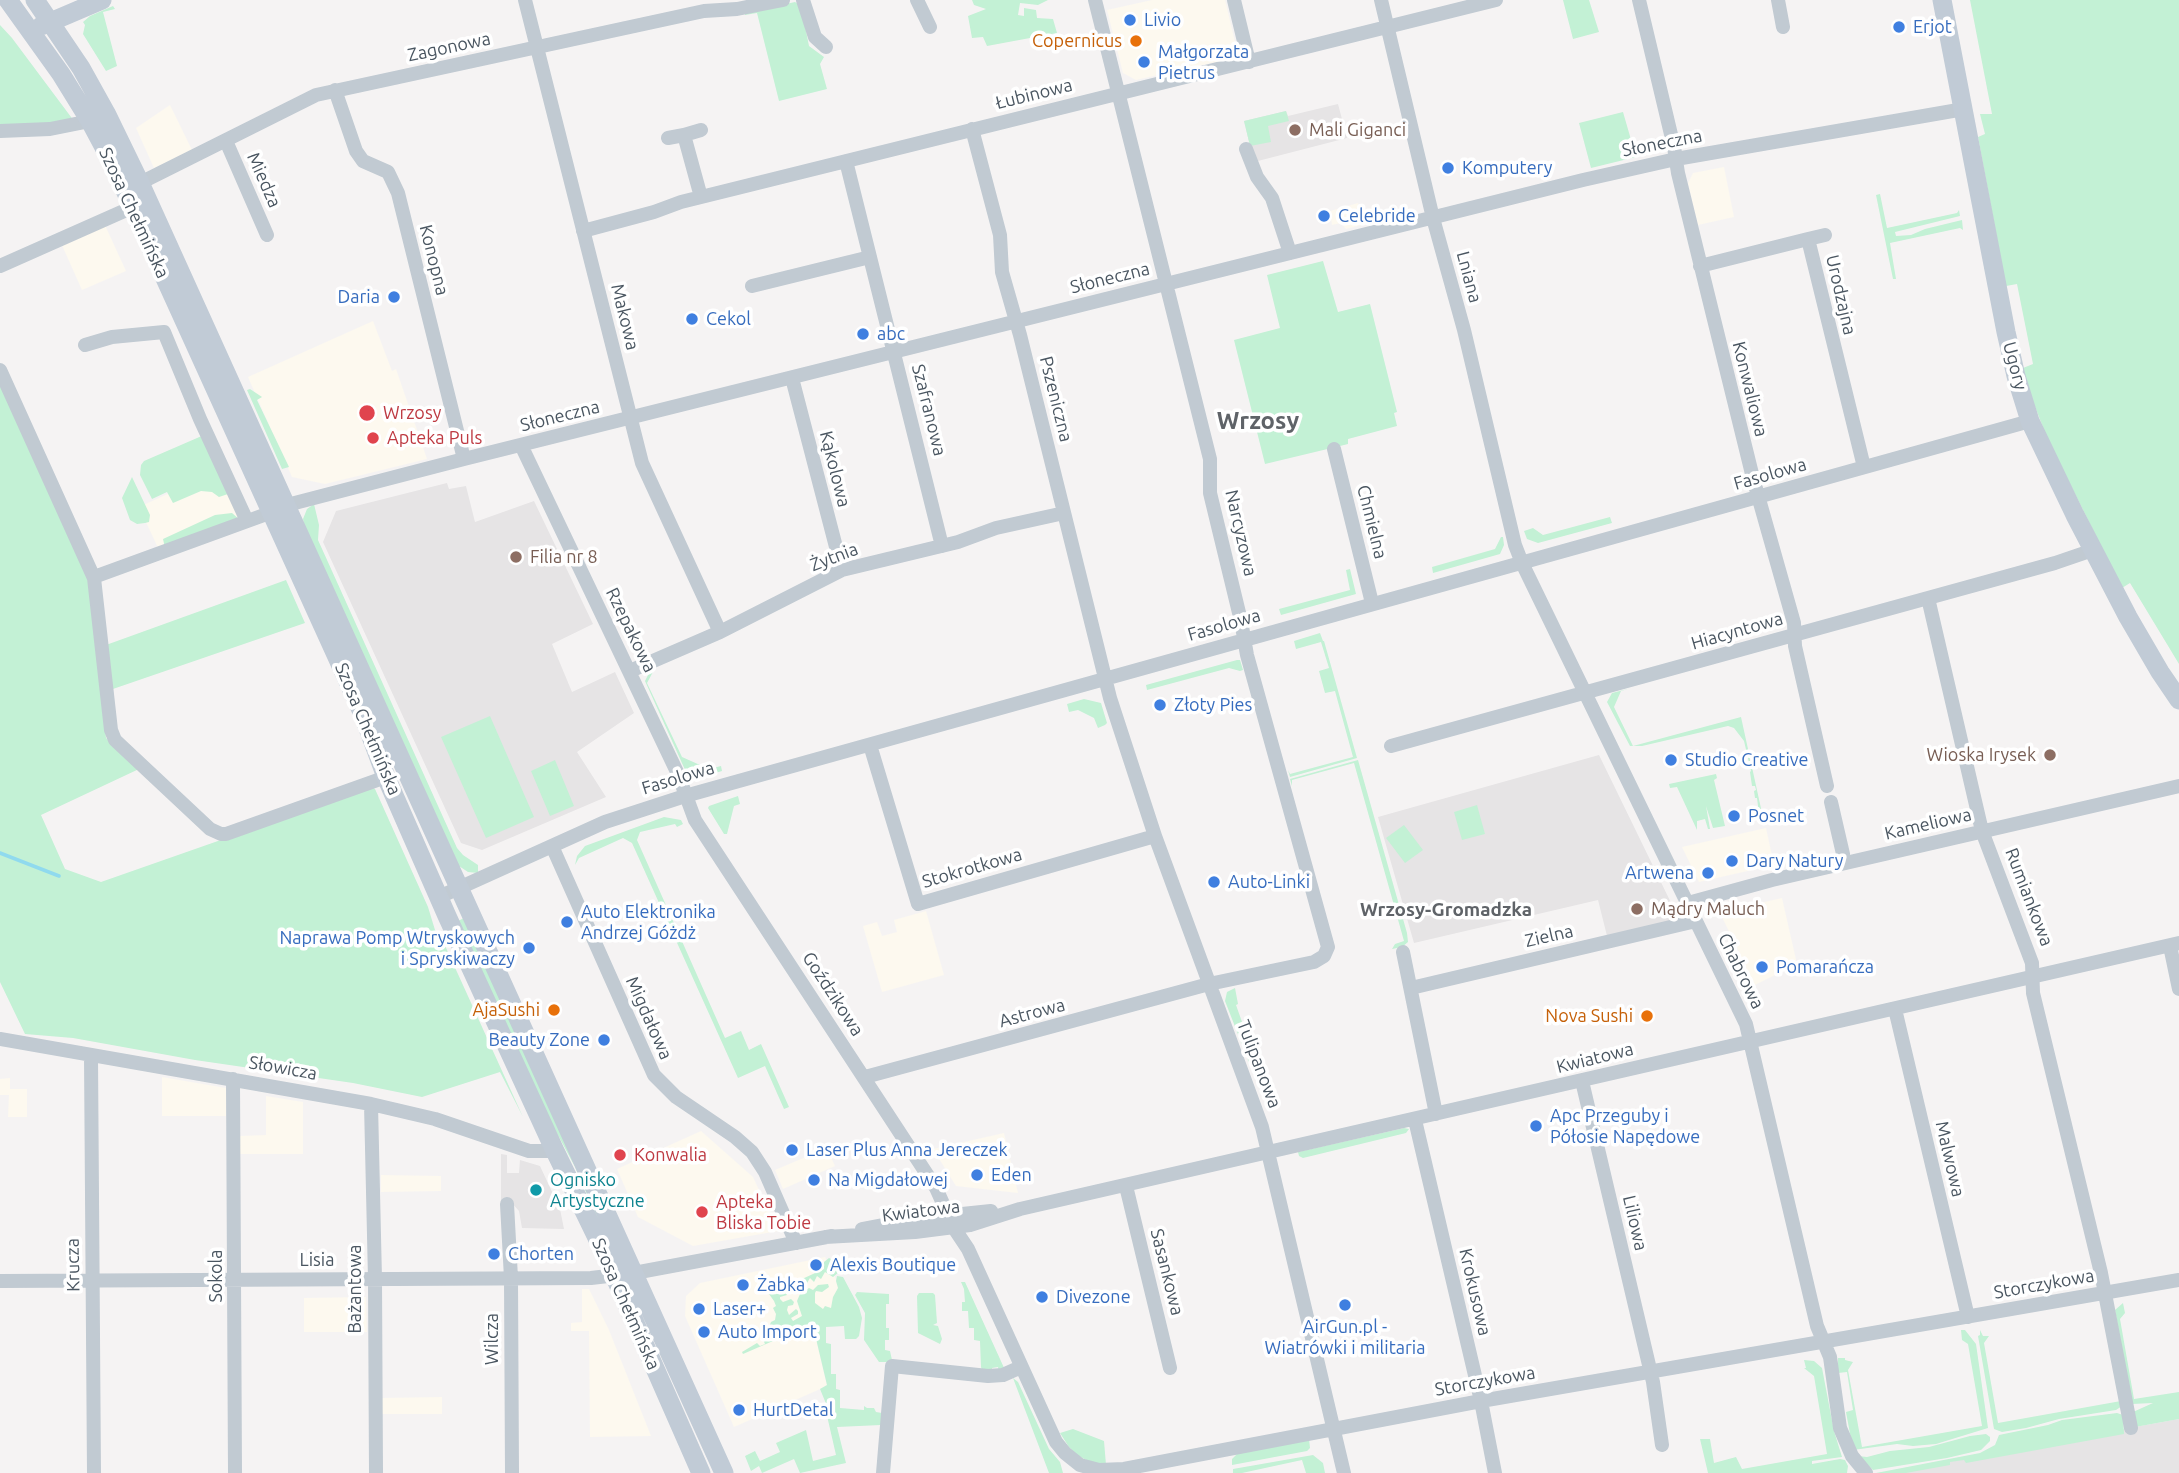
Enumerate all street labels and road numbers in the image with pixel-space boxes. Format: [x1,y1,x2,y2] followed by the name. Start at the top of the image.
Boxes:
[406,28,492,66] street label: Zagonowa
[993,74,1075,114] street label: Łubinowa
[1620,125,1704,161] street label: Słoneczna
[94,144,174,282] street label: Szosa Chełmińska
[242,149,286,211] street label: Miedza
[415,222,453,298] street label: Konopna
[1452,249,1486,305] street label: Lniana
[1821,253,1861,337] street label: Urodzajna
[1068,258,1152,298] street label: Słoneczna
[606,282,644,352] street label: Makowa
[1728,339,1772,439] street label: Konwaliowa
[1998,340,2032,392] street label: Ugory
[1035,354,1077,444] street label: Pszeniczna
[907,362,951,458] street label: Szafranowa
[518,396,602,436] street label: Słoneczna
[815,429,855,509] street label: Kąkolowa
[1731,453,1809,495] street label: Fasolowa
[1352,483,1392,561] street label: Chmielna
[1221,488,1261,578] street label: Narcyzowa
[807,538,861,576] street label: Żytnia
[601,584,661,676] street label: Rzepakowa
[1185,604,1263,646] street label: Fasolowa
[1689,608,1785,654] street label: Hiacyntowa
[330,660,406,798] street label: Szosa Chełmińska
[639,757,717,799] street label: Fasolowa
[1882,804,1974,844] street label: Kameliowa
[920,843,1024,893] street label: Stokrotkowa
[2000,845,2058,949] street label: Rumiankowa
[1523,920,1575,952] street label: Zielna
[1713,930,1769,1012] street label: Chabrowa
[798,948,868,1040] street label: Goździkowa
[621,973,677,1063] street label: Migdałowa
[997,994,1067,1032] street label: Astrowa
[1232,1017,1286,1111] street label: Tulipanowa
[1554,1038,1636,1078] street label: Kwiatowa
[247,1051,319,1085] street label: Słowicza
[1931,1119,1969,1199] street label: Malwowa
[1618,1193,1652,1253] street label: Liliowa
[881,1195,961,1227] street label: Kwiatowa
[1146,1226,1188,1318] street label: Sasankowa
[587,1235,665,1373] street label: Szosa Chełmińska
[62,1238,84,1292] street label: Krucza
[344,1244,366,1334] street label: Bażantowa
[1454,1246,1496,1338] street label: Krokusowa
[205,1249,227,1303] street label: Sokola
[300,1249,334,1271] street label: Lisia
[1992,1265,2096,1303] street label: Storczykowa
[481,1313,503,1365] street label: Wilcza
[1433,1362,1537,1400] street label: Storczykowa

